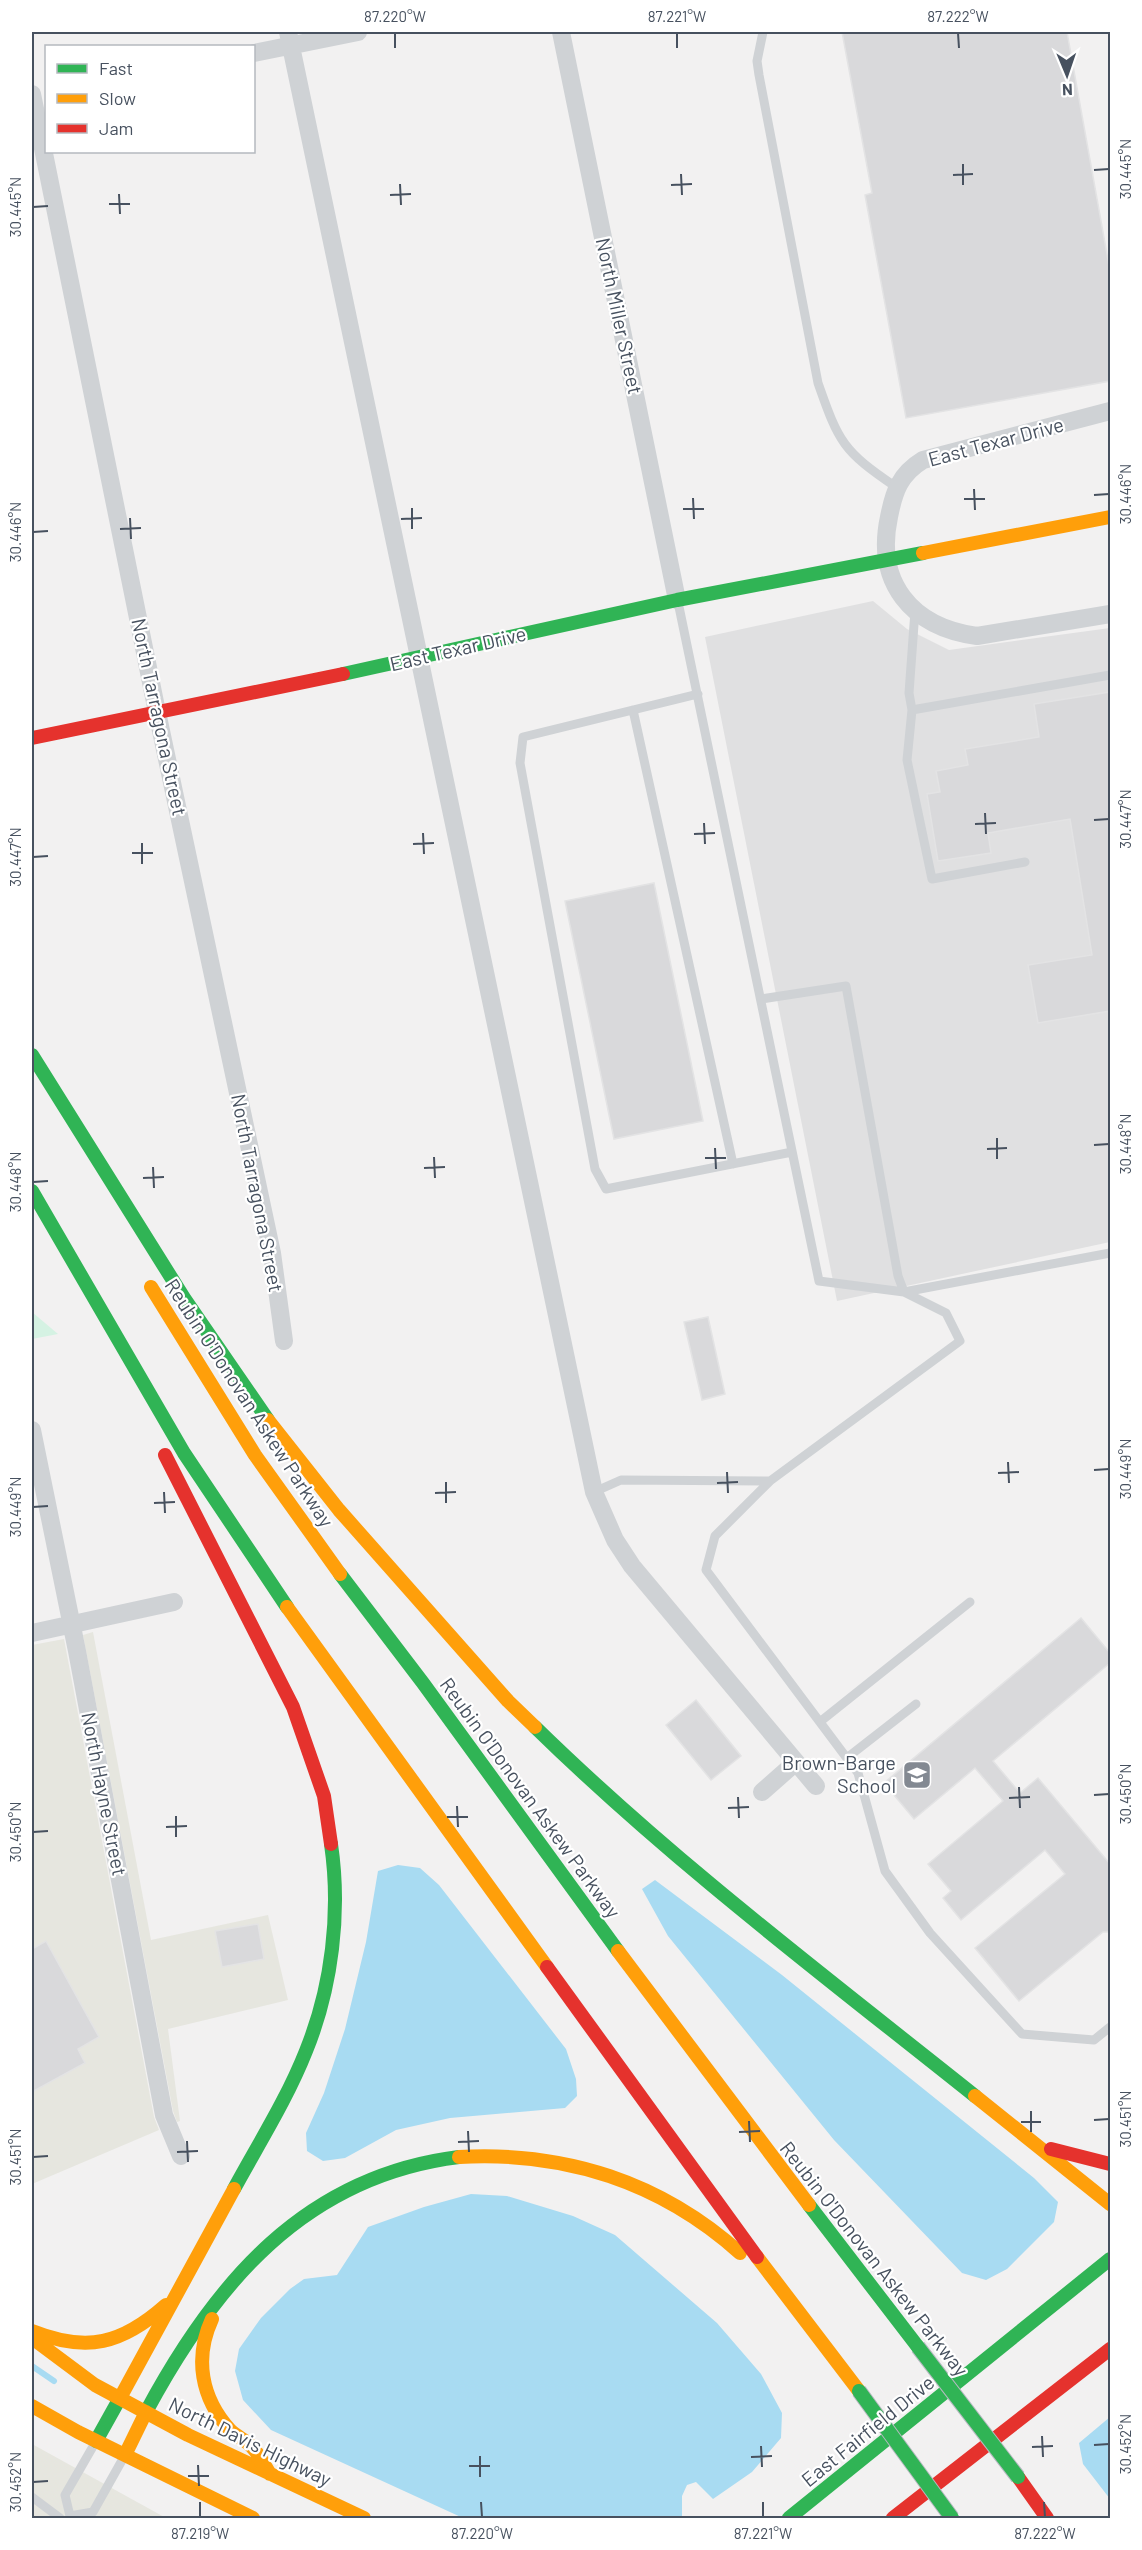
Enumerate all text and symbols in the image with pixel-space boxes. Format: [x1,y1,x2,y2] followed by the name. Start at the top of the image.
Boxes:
[364,7,426,25] text: 87.220°W
[648,7,706,25] text: 87.221°W
[927,7,989,25] text: 87.222°W
[45,45,255,153] legend
[1037,45,1097,105] north arrow
[99,57,133,79] text: Fast
[1062,81,1073,100] text: N
[99,87,136,109] text: Slow
[99,117,133,139] text: Jam
[1116,139,1134,199] text: 30.445°N
[6,177,24,237] text: 30.445°N
[592,235,648,396] street label: North Miller Street
[925,411,1066,471] street label: East Texar Drive
[1116,464,1134,524] text: 30.446°N
[6,502,24,562] text: 30.446°N
[127,616,193,818] street label: North Tarragona Street
[387,621,528,675] street label: East Texar Drive
[1116,789,1134,849] text: 30.447°N
[6,827,24,887] text: 30.447°N
[227,1092,289,1294] street label: North Tarragona Street
[1116,1114,1134,1174] text: 30.448°N
[6,1152,24,1212] text: 30.448°N
[160,1274,339,1531] street label: Reubin O'Donovan Askew Parkway
[1116,1439,1134,1499] text: 30.449°N
[6,1477,24,1537] text: 30.449°N
[436,1673,626,1922] street label: Reubin O'Donovan Askew Parkway
[77,1710,133,1878] street label: North Hayne Street
[782,1750,896,1797] place label: Brown-Barge School
[901,1759,933,1791] school or university icon: Brown-Barge School
[1116,1764,1134,1824] text: 30.450°N
[6,1802,24,1862] text: 30.450°N
[1116,2090,1134,2148] text: 30.451°N
[6,2128,24,2186] text: 30.451°N
[776,2136,974,2380] street label: Reubin O'Donovan Askew Parkway
[796,2369,938,2491] street label: East Fairfield Drive
[165,2391,336,2491] street label: North Davis Highway
[1116,2414,1134,2474] text: 30.452°N
[6,2452,24,2512] text: 30.452°N
[171,2524,229,2542] text: 87.219°W
[451,2524,513,2542] text: 87.220°W
[734,2524,792,2542] text: 87.221°W
[1014,2524,1076,2542] text: 87.222°W

